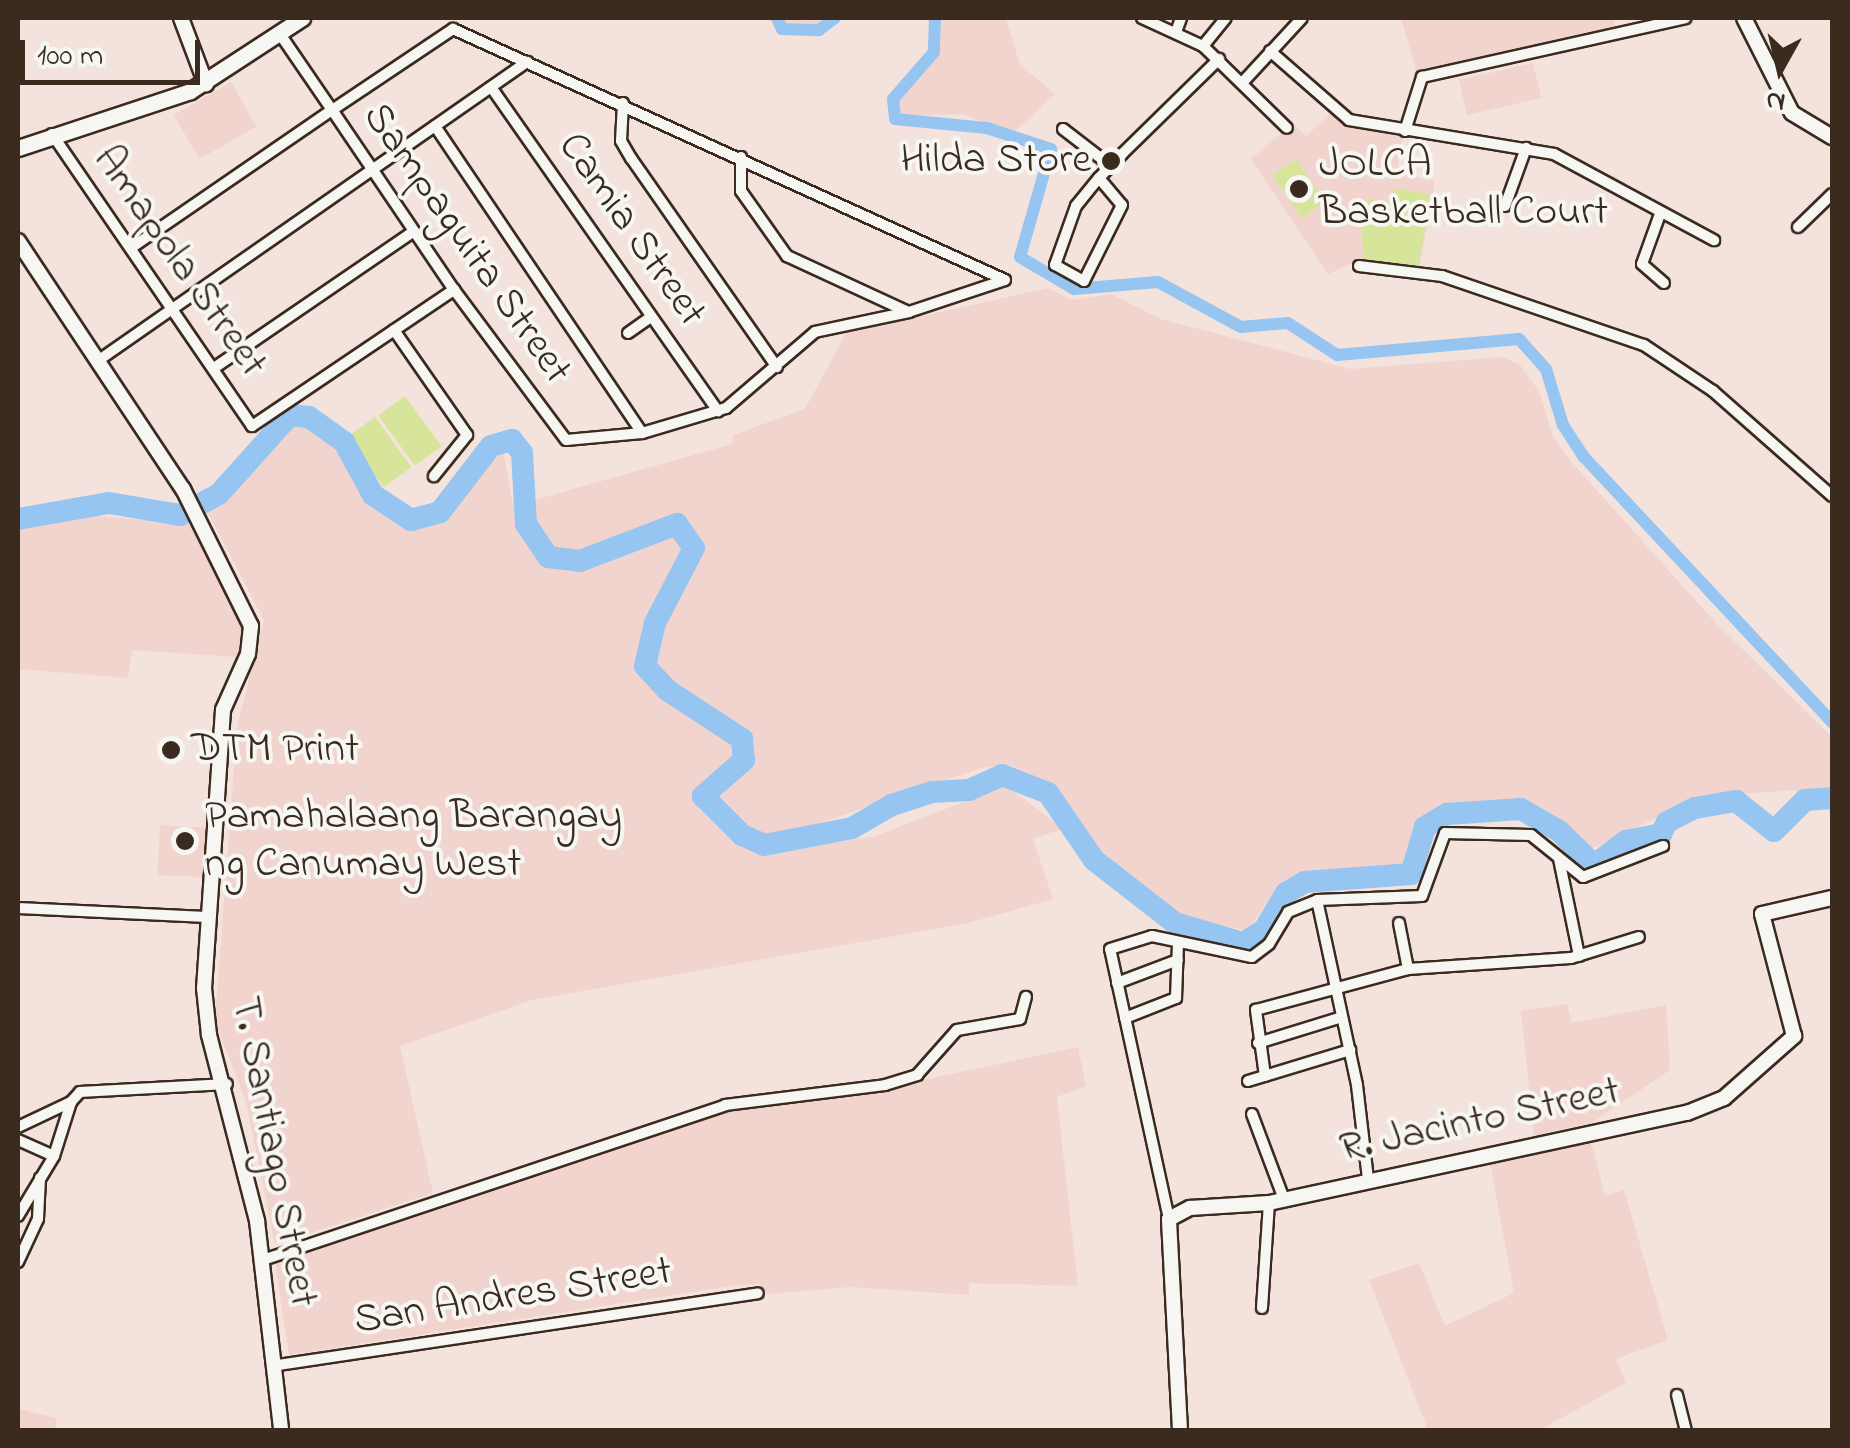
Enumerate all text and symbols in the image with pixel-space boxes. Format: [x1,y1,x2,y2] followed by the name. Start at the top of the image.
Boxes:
[25,20,205,82] scale bar
[1730,20,1830,120] north arrow
[37,35,103,79] text: 100 m
[1764,79,1788,122] text: N
[350,94,582,394] street label: Sampaguita Street
[546,123,716,337] street label: Camia Street
[900,136,1091,186] place label: Hilda Store
[81,137,277,387] street label: Amapola Street
[1319,140,1608,238] place label: JOLCA Basketball Court
[1100,150,1122,172] marker: Hilda Store
[1288,178,1310,200] marker: JOLCA Basketball Court
[191,725,359,775] place label: DTM Print
[160,739,182,761] marker: DTM Print
[205,792,622,890] place label: Pamahalaang Barangay ng Canumay West
[174,830,196,852] marker: Pamahalaang Barangay ng Canumay West
[218,993,328,1311] street label: T. Santiago Street
[1336,1067,1624,1175] street label: R. Jacinto Street
[351,1247,675,1347] street label: San Andres Street

